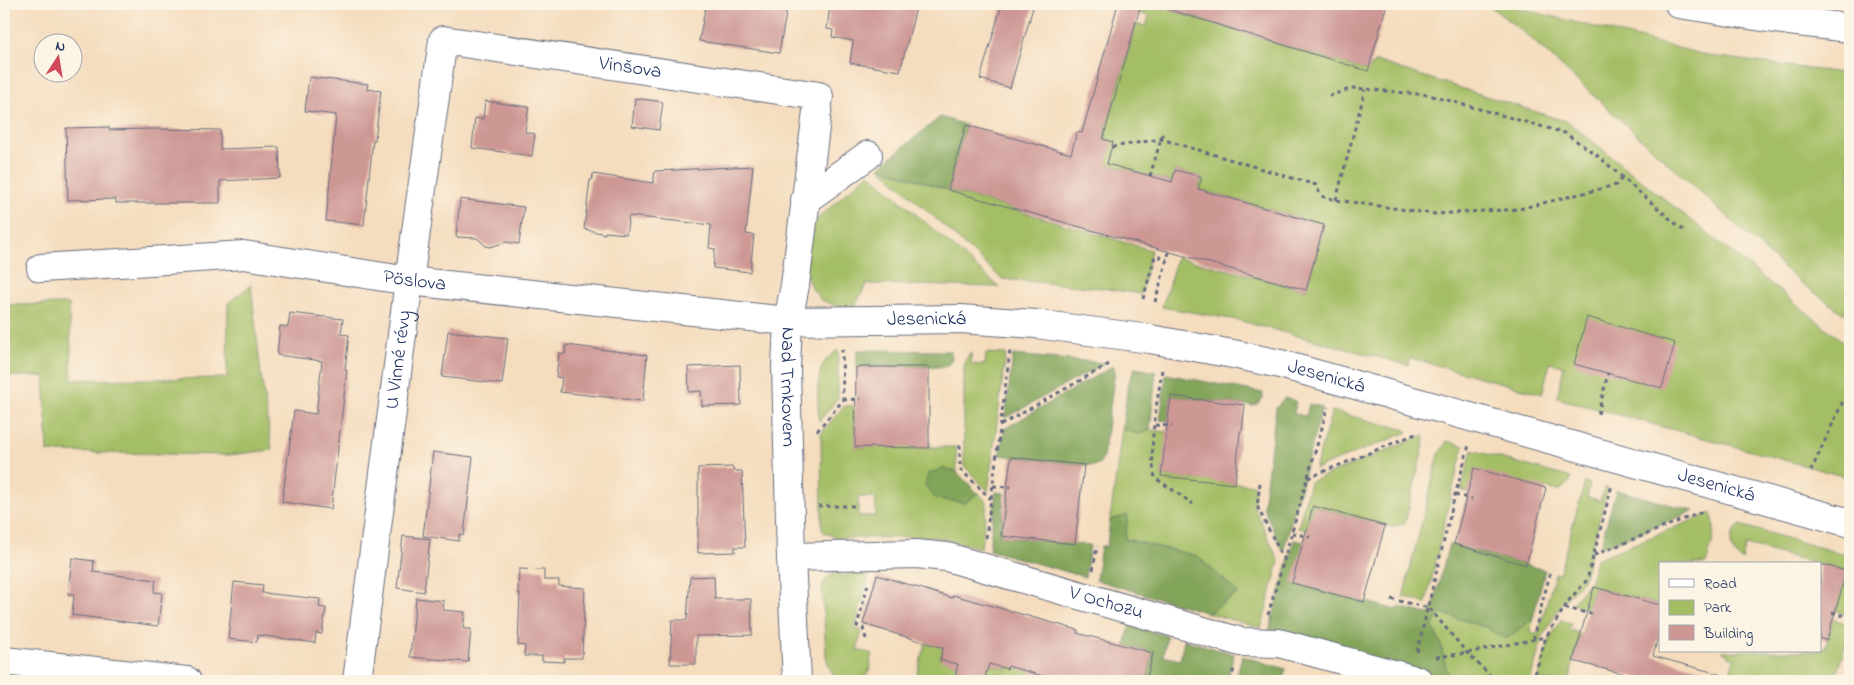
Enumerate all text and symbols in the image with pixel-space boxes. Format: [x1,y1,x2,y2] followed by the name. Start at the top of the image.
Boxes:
[32,32,82,82] north arrow
[54,35,67,58] text: N
[596,49,663,87] street label: Vinšova
[381,263,448,299] street label: Pöslova
[887,304,967,334] street label: Jesenická
[378,309,420,411] street label: U Vinné révy
[771,326,803,447] street label: Nad Trnkovem
[1284,352,1368,401] street label: Jesenická
[1674,461,1758,510] street label: Jesenická
[1659,562,1822,652] legend
[1704,573,1737,595] text: Road
[1065,578,1147,628] street label: V Ochozu
[1704,597,1732,619] text: Park
[1703,623,1753,646] text: Building

